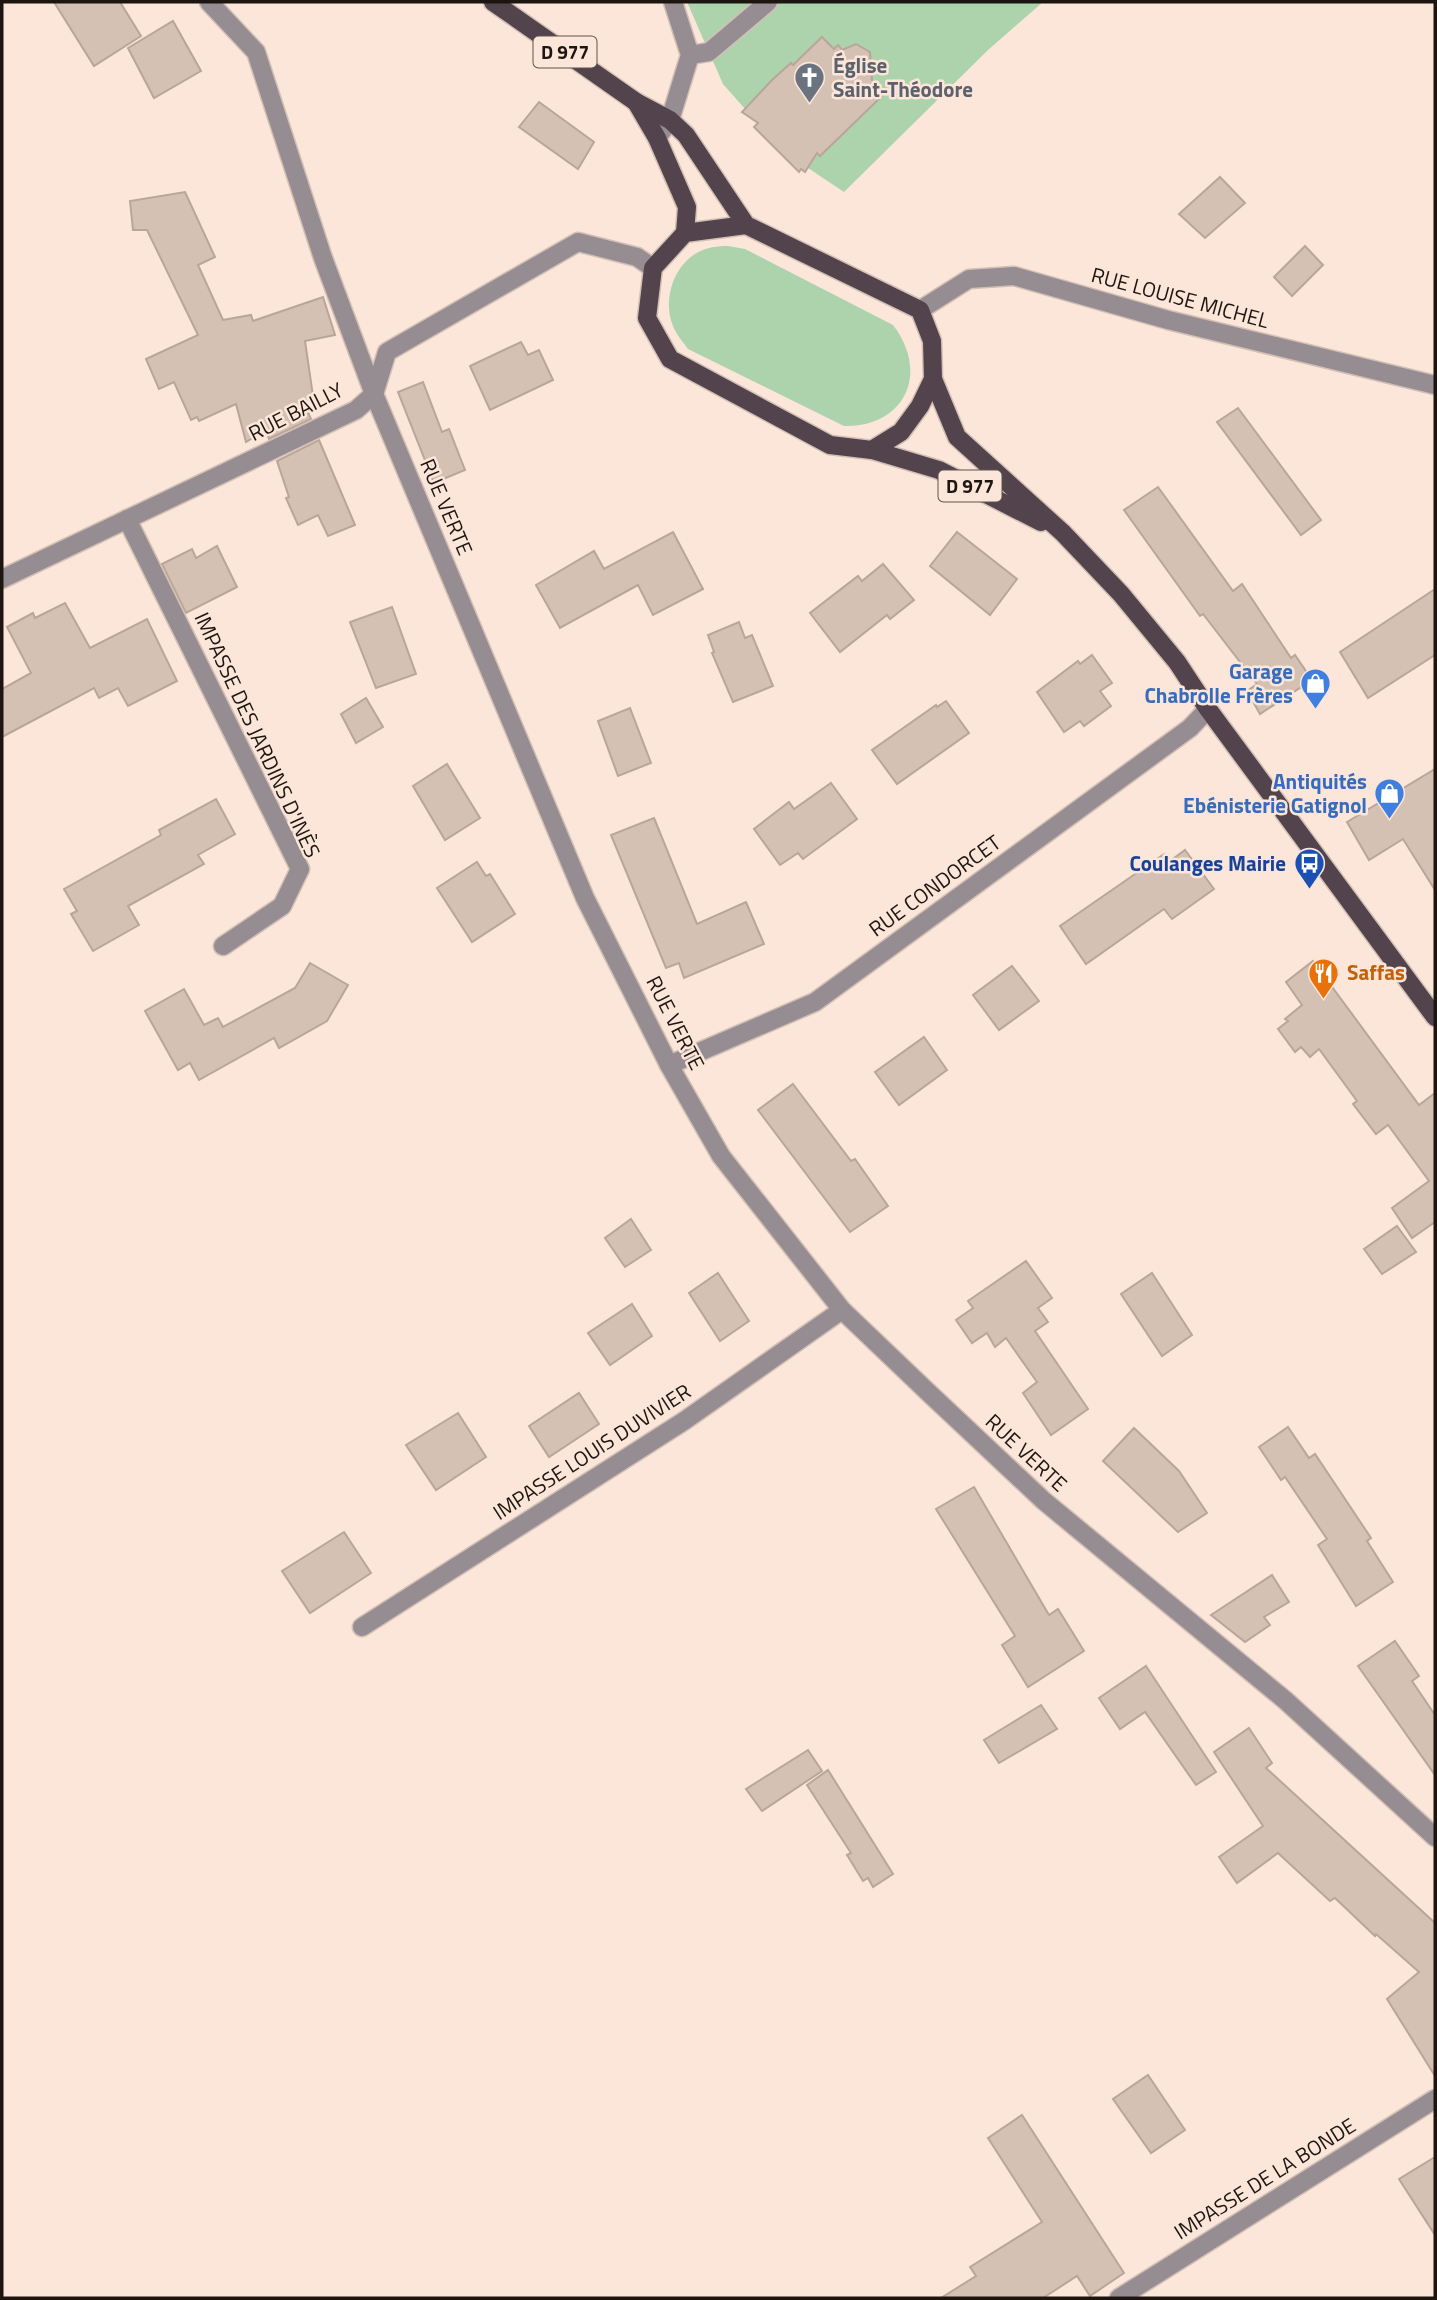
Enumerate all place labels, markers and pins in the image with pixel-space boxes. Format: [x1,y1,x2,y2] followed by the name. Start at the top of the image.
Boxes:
[833,49,973,105] place label: Église Saint-Théodore
[793,61,827,105] church icon: Église Saint-Théodore
[1144,655,1293,711] place label: Garage Chabrolle Frères
[1299,667,1333,711] shop icon: Garage Chabrolle Frères
[1183,765,1367,821] place label: Antiquités Ebénisterie Gatignol
[1373,777,1407,821] shop icon: Antiquités Ebénisterie Gatignol
[1129,847,1286,879] place label: Coulanges Mairie
[1292,847,1326,891] bus stop icon: Coulanges Mairie
[1307,956,1341,1000] restaurant icon: Saffas
[1347,956,1405,988] place label: Saffas

